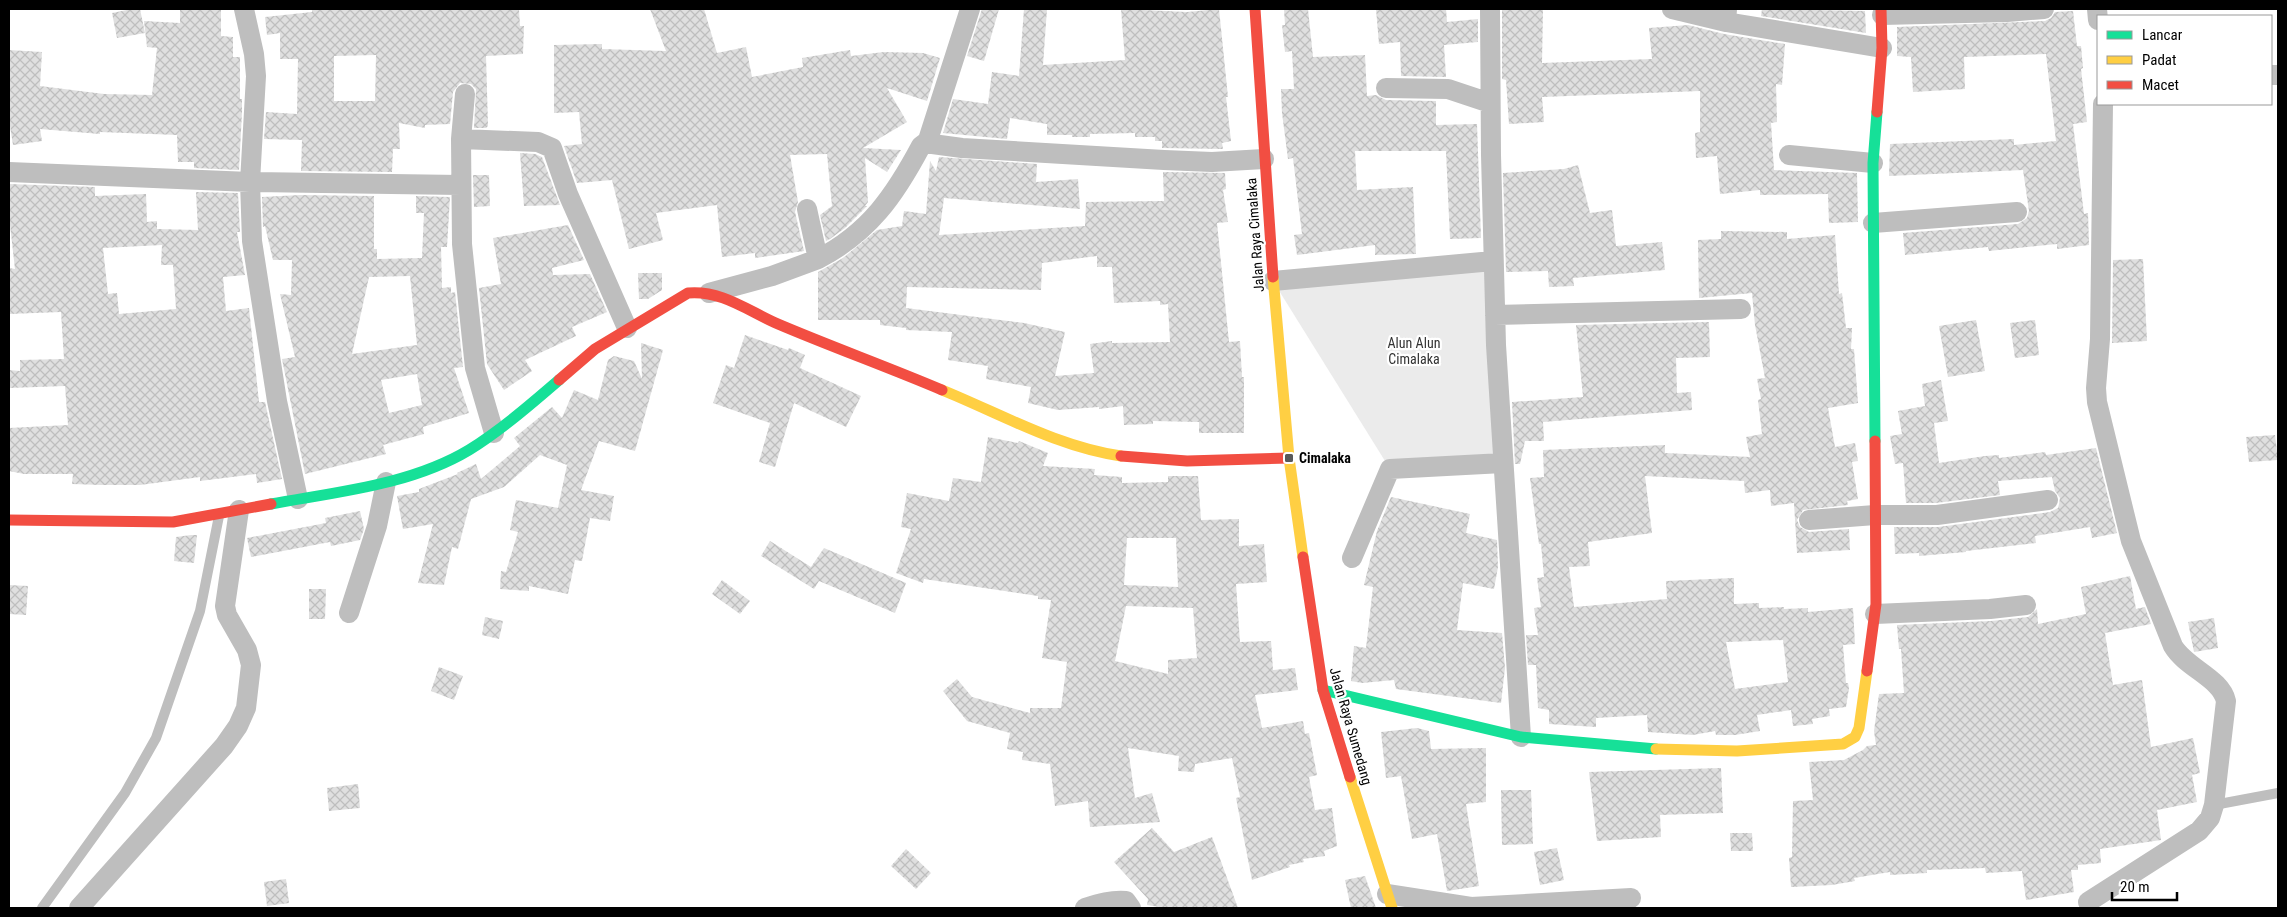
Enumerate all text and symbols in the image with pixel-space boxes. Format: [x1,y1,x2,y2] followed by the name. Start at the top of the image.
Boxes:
[2097,15,2272,105] legend
[2142,26,2183,44] text: Lancar
[2142,51,2176,69] text: Padat
[2142,76,2179,94] text: Macet
[1243,177,1267,293] street label: Jalan Raya Cimalaka
[1388,335,1440,367] park label: Alun Alun Cimalaka
[1299,450,1351,466] place label: Cimalaka
[1283,452,1295,464] marker: Cimalaka
[1327,665,1375,787] street label: Jalan Raya Sumedang
[2112,870,2177,902] scale bar
[2120,878,2150,896] text: 20 m

